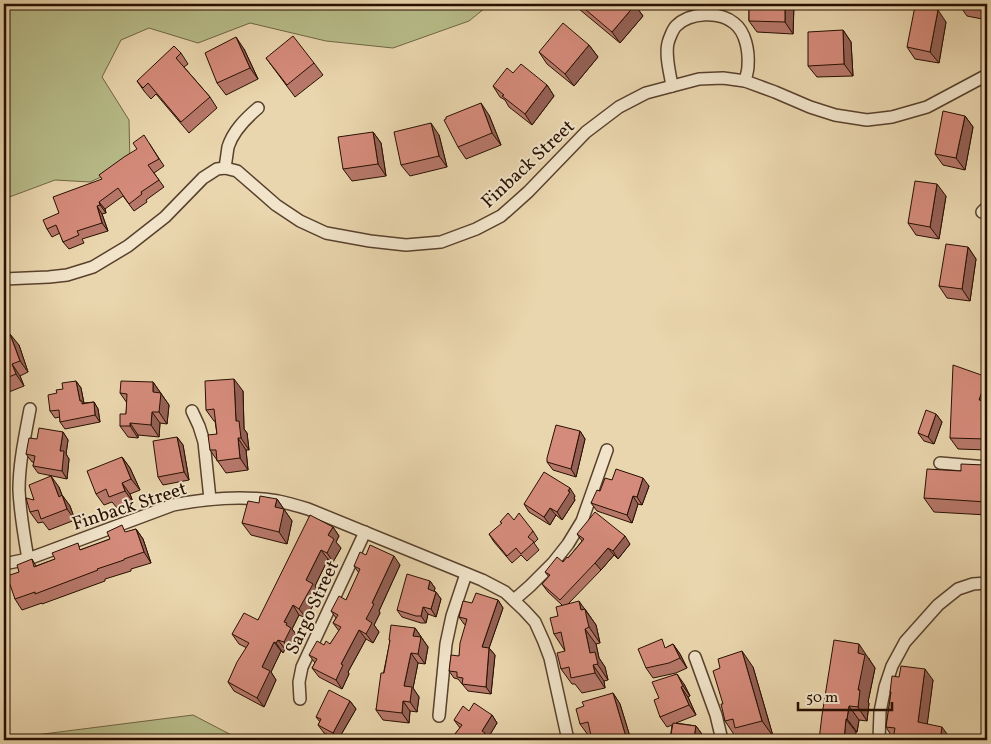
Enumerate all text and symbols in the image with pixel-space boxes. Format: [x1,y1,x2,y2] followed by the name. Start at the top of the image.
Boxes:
[476,114,581,215] street label: Finback Street
[69,476,191,538] street label: Finback Street
[280,556,346,659] street label: Sargo Street
[798,679,892,711] scale bar
[806,688,838,709] text: 50 m

